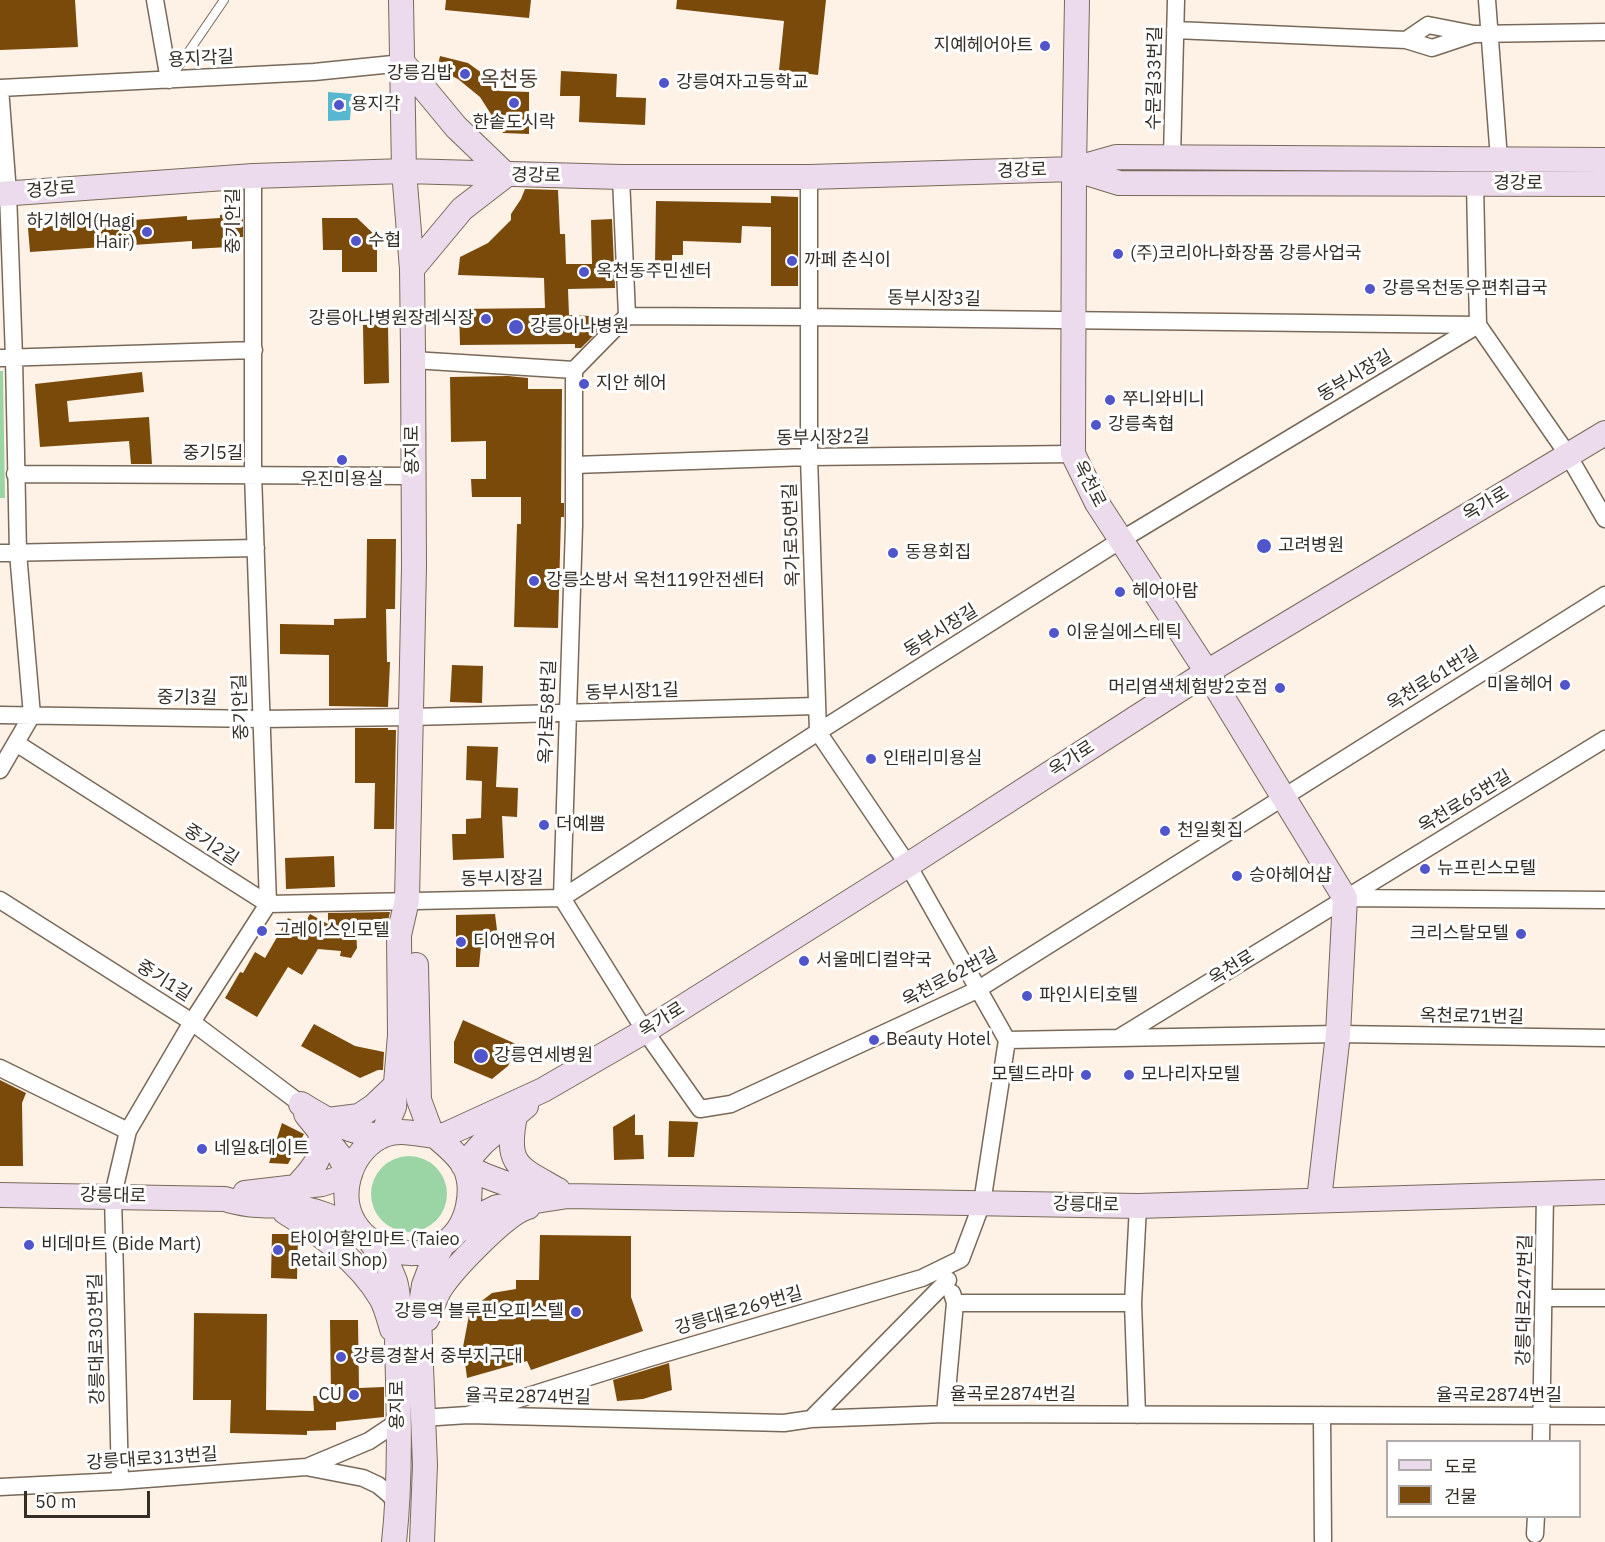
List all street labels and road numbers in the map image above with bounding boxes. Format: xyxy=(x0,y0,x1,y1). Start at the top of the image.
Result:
street label: 수문길33번길 xyxy=(1143,26,1167,130)
street label: 용지각길 xyxy=(167,46,235,72)
street label: 경강로 xyxy=(997,159,1047,183)
street label: 경강로 xyxy=(511,165,561,187)
street label: 경강로 xyxy=(1493,173,1543,195)
street label: 경강로 xyxy=(25,177,77,203)
street label: 중기안길 xyxy=(223,188,245,254)
street label: 동부시장3길 xyxy=(887,287,981,311)
street label: 동부시장길 xyxy=(1314,345,1396,407)
street label: 용지로 xyxy=(402,425,424,475)
street label: 동부시장2길 xyxy=(776,426,870,450)
street label: 중기5길 xyxy=(183,443,243,465)
street label: 옥천로 xyxy=(1068,457,1110,511)
street label: 옥가로50번길 xyxy=(779,482,805,588)
street label: 옥가로 xyxy=(1459,482,1513,526)
street label: 동부시장길 xyxy=(900,600,982,662)
street label: 옥천로61번길 xyxy=(1383,642,1483,716)
street label: 옥가로58번길 xyxy=(535,659,561,765)
street label: 중기안길 xyxy=(229,674,253,740)
street label: 동부시장1길 xyxy=(585,680,679,704)
street label: 중기3길 xyxy=(157,687,217,709)
street label: 옥가로 xyxy=(1045,736,1099,782)
street label: 옥천로65번길 xyxy=(1415,766,1515,838)
street label: 중기2길 xyxy=(180,819,242,871)
street label: 동부시장길 xyxy=(460,867,544,891)
street label: 옥천로62번길 xyxy=(899,944,1001,1012)
street label: 옥천로 xyxy=(1205,946,1259,990)
street label: 중기1길 xyxy=(133,956,195,1006)
street label: 옥가로 xyxy=(635,998,689,1042)
street label: 옥천로71번길 xyxy=(1420,1005,1524,1029)
street label: 강릉대로 xyxy=(80,1185,146,1207)
street label: 강릉대로 xyxy=(1053,1194,1119,1216)
street label: 강릉대로247번길 xyxy=(1513,1234,1537,1366)
street label: 강릉대로303번길 xyxy=(85,1273,109,1405)
street label: 강릉대로269번길 xyxy=(673,1282,805,1340)
street label: 용지로 xyxy=(387,1380,409,1430)
street label: 율곡로2874번길 xyxy=(950,1384,1076,1406)
street label: 율곡로2874번길 xyxy=(465,1385,591,1409)
street label: 율곡로2874번길 xyxy=(1436,1385,1562,1407)
street label: 강릉대로313번길 xyxy=(86,1444,218,1474)

